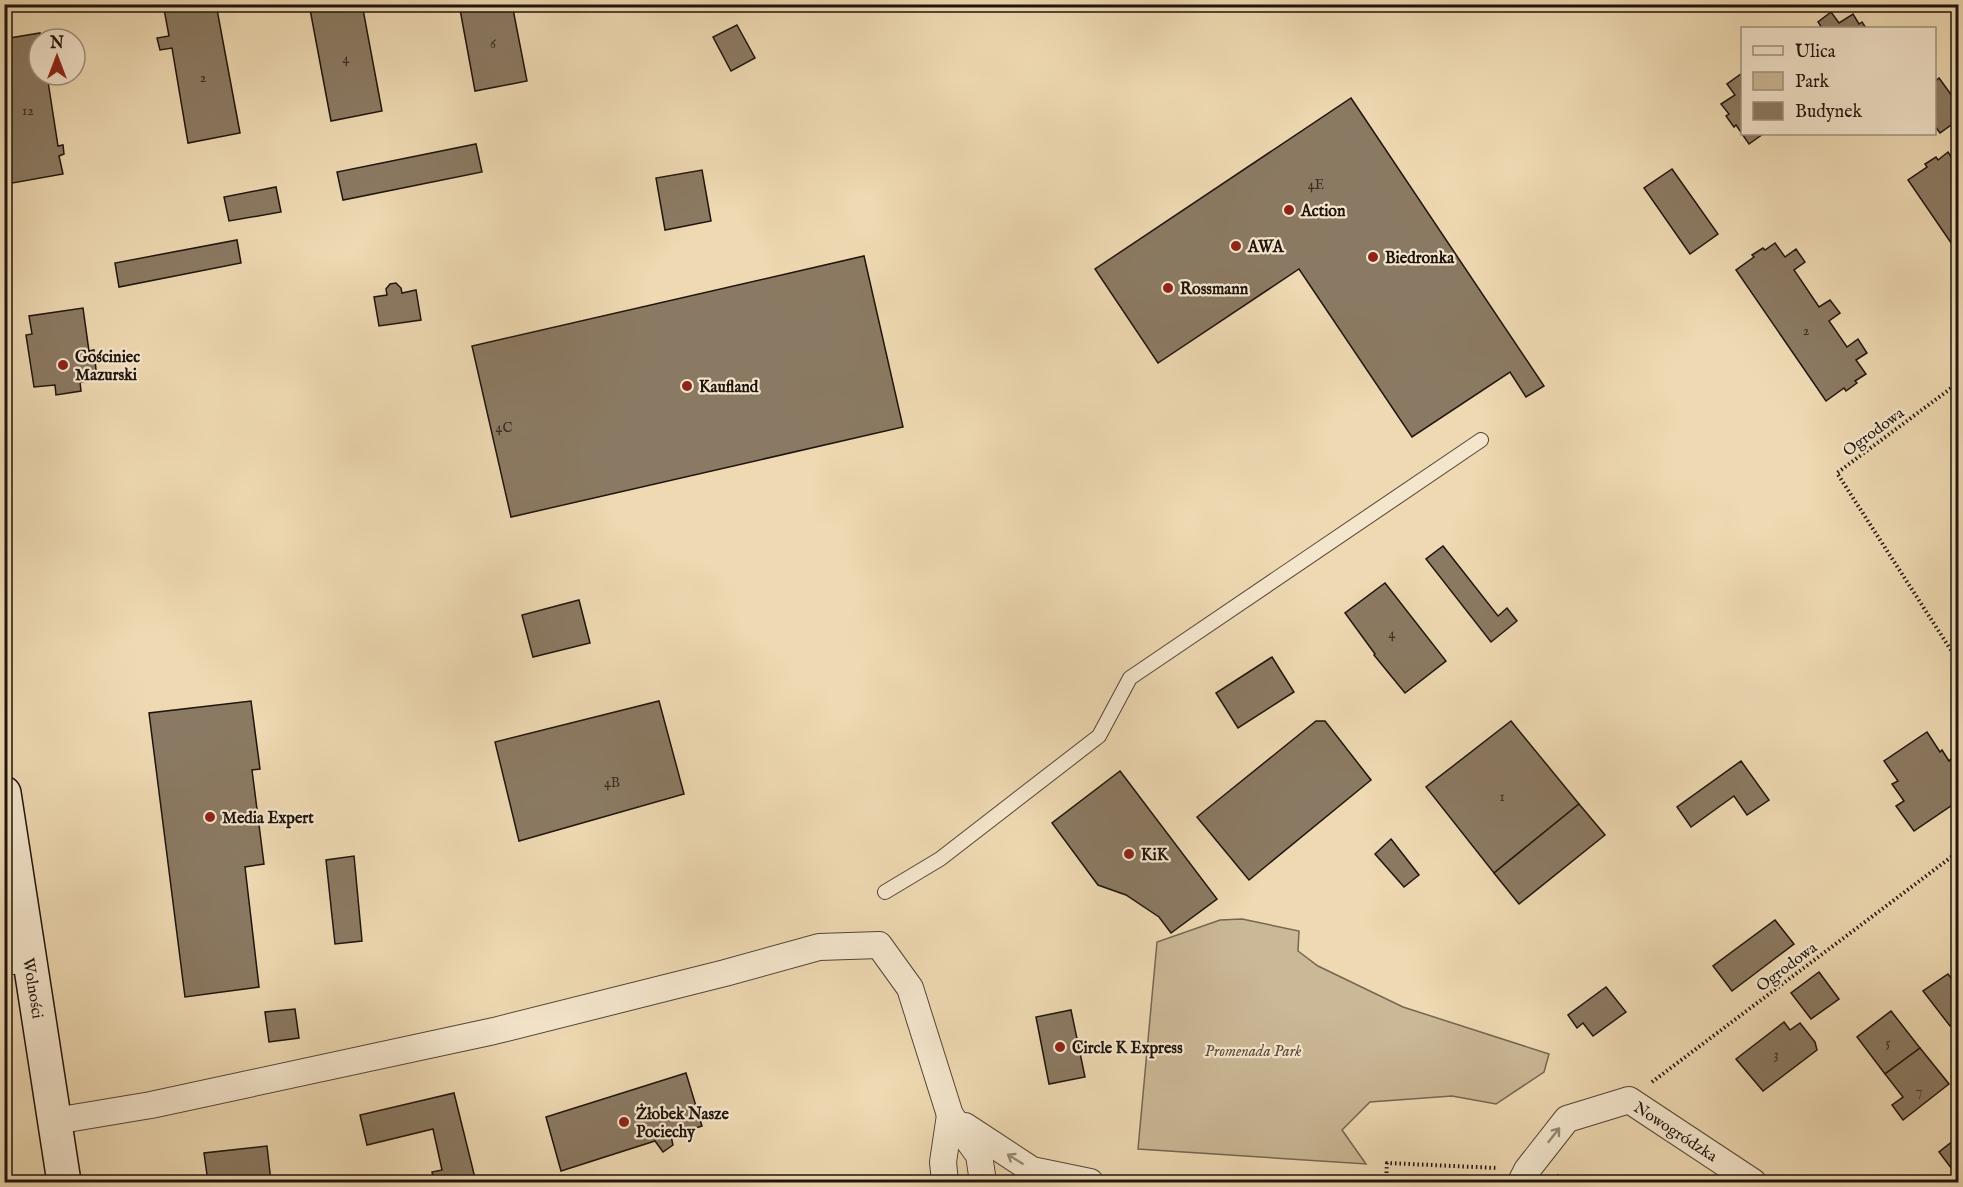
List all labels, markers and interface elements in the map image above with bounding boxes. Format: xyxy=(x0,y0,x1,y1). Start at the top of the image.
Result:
north arrow xyxy=(27,27,87,87)
legend xyxy=(1741,27,1936,135)
text: N xyxy=(49,34,64,54)
house number: 6 xyxy=(490,35,497,53)
text: Ulica xyxy=(1795,41,1836,64)
house number: 4 xyxy=(343,50,350,68)
house number: 2 xyxy=(200,69,207,87)
text: Park xyxy=(1795,71,1830,94)
text: Budynek xyxy=(1795,101,1862,124)
house number: 12 xyxy=(22,102,34,120)
house number: 4E xyxy=(1308,176,1325,194)
place label: Action xyxy=(1300,202,1346,222)
marker: Action xyxy=(1282,203,1296,217)
place label: AWA xyxy=(1247,238,1285,258)
marker: AWA xyxy=(1229,239,1243,253)
place label: Biedronka xyxy=(1385,249,1455,269)
marker: Biedronka xyxy=(1366,250,1380,264)
place label: Rossmann xyxy=(1180,280,1249,300)
marker: Rossmann xyxy=(1161,281,1175,295)
house number: 2 xyxy=(1803,322,1810,340)
place label: Gościniec Mazurski xyxy=(75,348,140,386)
marker: Gościniec Mazurski xyxy=(56,358,70,372)
place label: Kaufland xyxy=(699,378,759,398)
marker: Kaufland xyxy=(680,379,694,393)
street label: Ogrodowa xyxy=(1840,404,1909,462)
house number: 4C xyxy=(496,419,512,437)
house number: 4 xyxy=(1389,625,1396,643)
house number: 4B xyxy=(604,774,620,792)
house number: 1 xyxy=(1499,788,1505,806)
place label: Media Expert xyxy=(222,809,314,829)
marker: Media Expert xyxy=(203,810,217,824)
place label: KiK xyxy=(1141,846,1170,866)
marker: KiK xyxy=(1122,847,1136,861)
street label: Ogrodowa xyxy=(1753,938,1822,997)
street label: Wolności xyxy=(17,956,47,1020)
house number: 5 xyxy=(1885,1034,1891,1052)
place label: Circle K Express xyxy=(1072,1039,1183,1059)
marker: Circle K Express xyxy=(1053,1040,1067,1054)
park label: Promenada Park xyxy=(1205,1042,1302,1062)
house number: 3 xyxy=(1773,1046,1779,1064)
house number: 7 xyxy=(1916,1082,1922,1100)
street label: Nowogródzka xyxy=(1629,1098,1720,1167)
place label: Żłobek Nasze Pociechy xyxy=(636,1103,729,1143)
marker: Żłobek Nasze Pociechy xyxy=(617,1115,631,1129)
one-way arrow xyxy=(1548,1127,1561,1143)
one-way arrow xyxy=(1007,1153,1024,1165)

